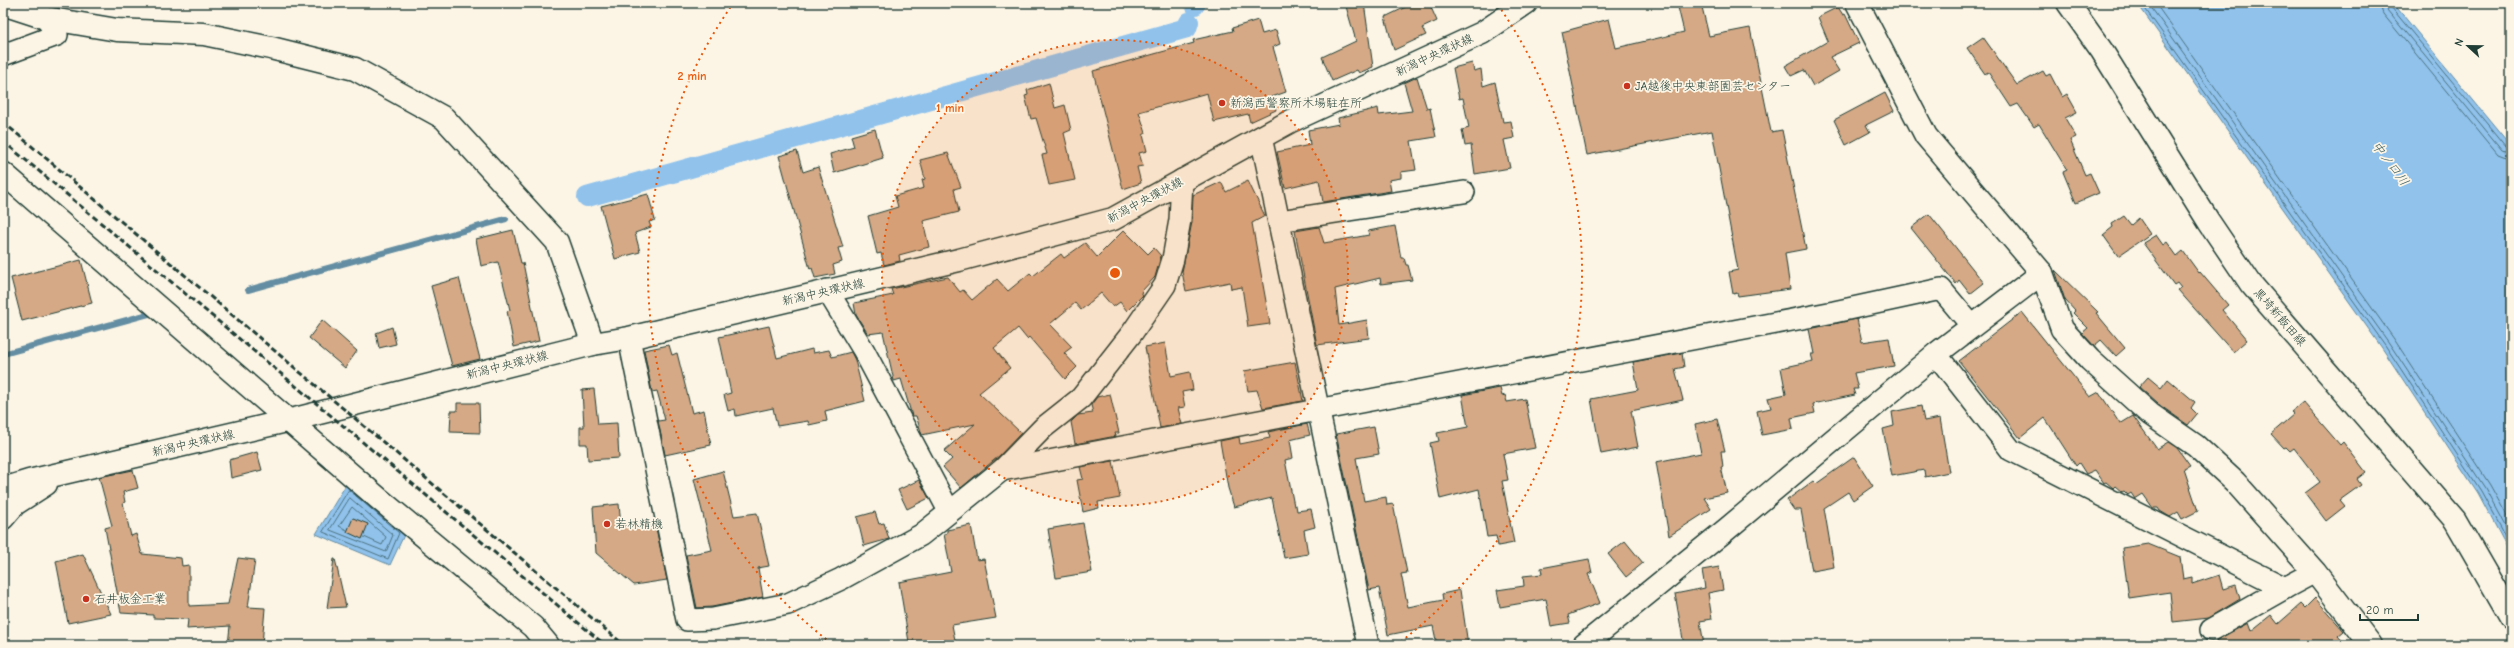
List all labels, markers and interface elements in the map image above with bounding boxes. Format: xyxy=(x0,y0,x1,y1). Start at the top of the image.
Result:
north arrow xyxy=(2448,26,2488,66)
street label: 新潟中央環状線 xyxy=(1393,31,1475,79)
text: N xyxy=(2452,37,2467,48)
text: 2 min xyxy=(677,69,707,83)
place label: JA越後中央東部園芸センター xyxy=(1635,79,1791,93)
marker: JA越後中央東部園芸センター xyxy=(1622,81,1632,91)
place label: 新潟西警察所木場駐在所 xyxy=(1230,96,1362,110)
marker: 新潟西警察所木場駐在所 xyxy=(1217,98,1227,108)
text: 1 min xyxy=(936,101,964,115)
water label: 中ノ口川 xyxy=(2369,138,2412,189)
street label: 新潟中央環状線 xyxy=(1105,174,1185,226)
centre of rings xyxy=(1108,266,1122,280)
street label: 新潟中央環状線 xyxy=(780,276,866,308)
street label: 黒埼新飯田線 xyxy=(2251,285,2309,349)
street label: 新潟中央環状線 xyxy=(465,348,549,382)
street label: 新潟中央環状線 xyxy=(150,427,236,459)
place label: 若林精機 xyxy=(615,517,663,531)
marker: 若林精機 xyxy=(602,519,612,529)
place label: 石井板金工業 xyxy=(94,592,166,606)
marker: 石井板金工業 xyxy=(81,594,91,604)
scale bar xyxy=(2360,596,2418,622)
text: 20 m xyxy=(2366,603,2394,617)

